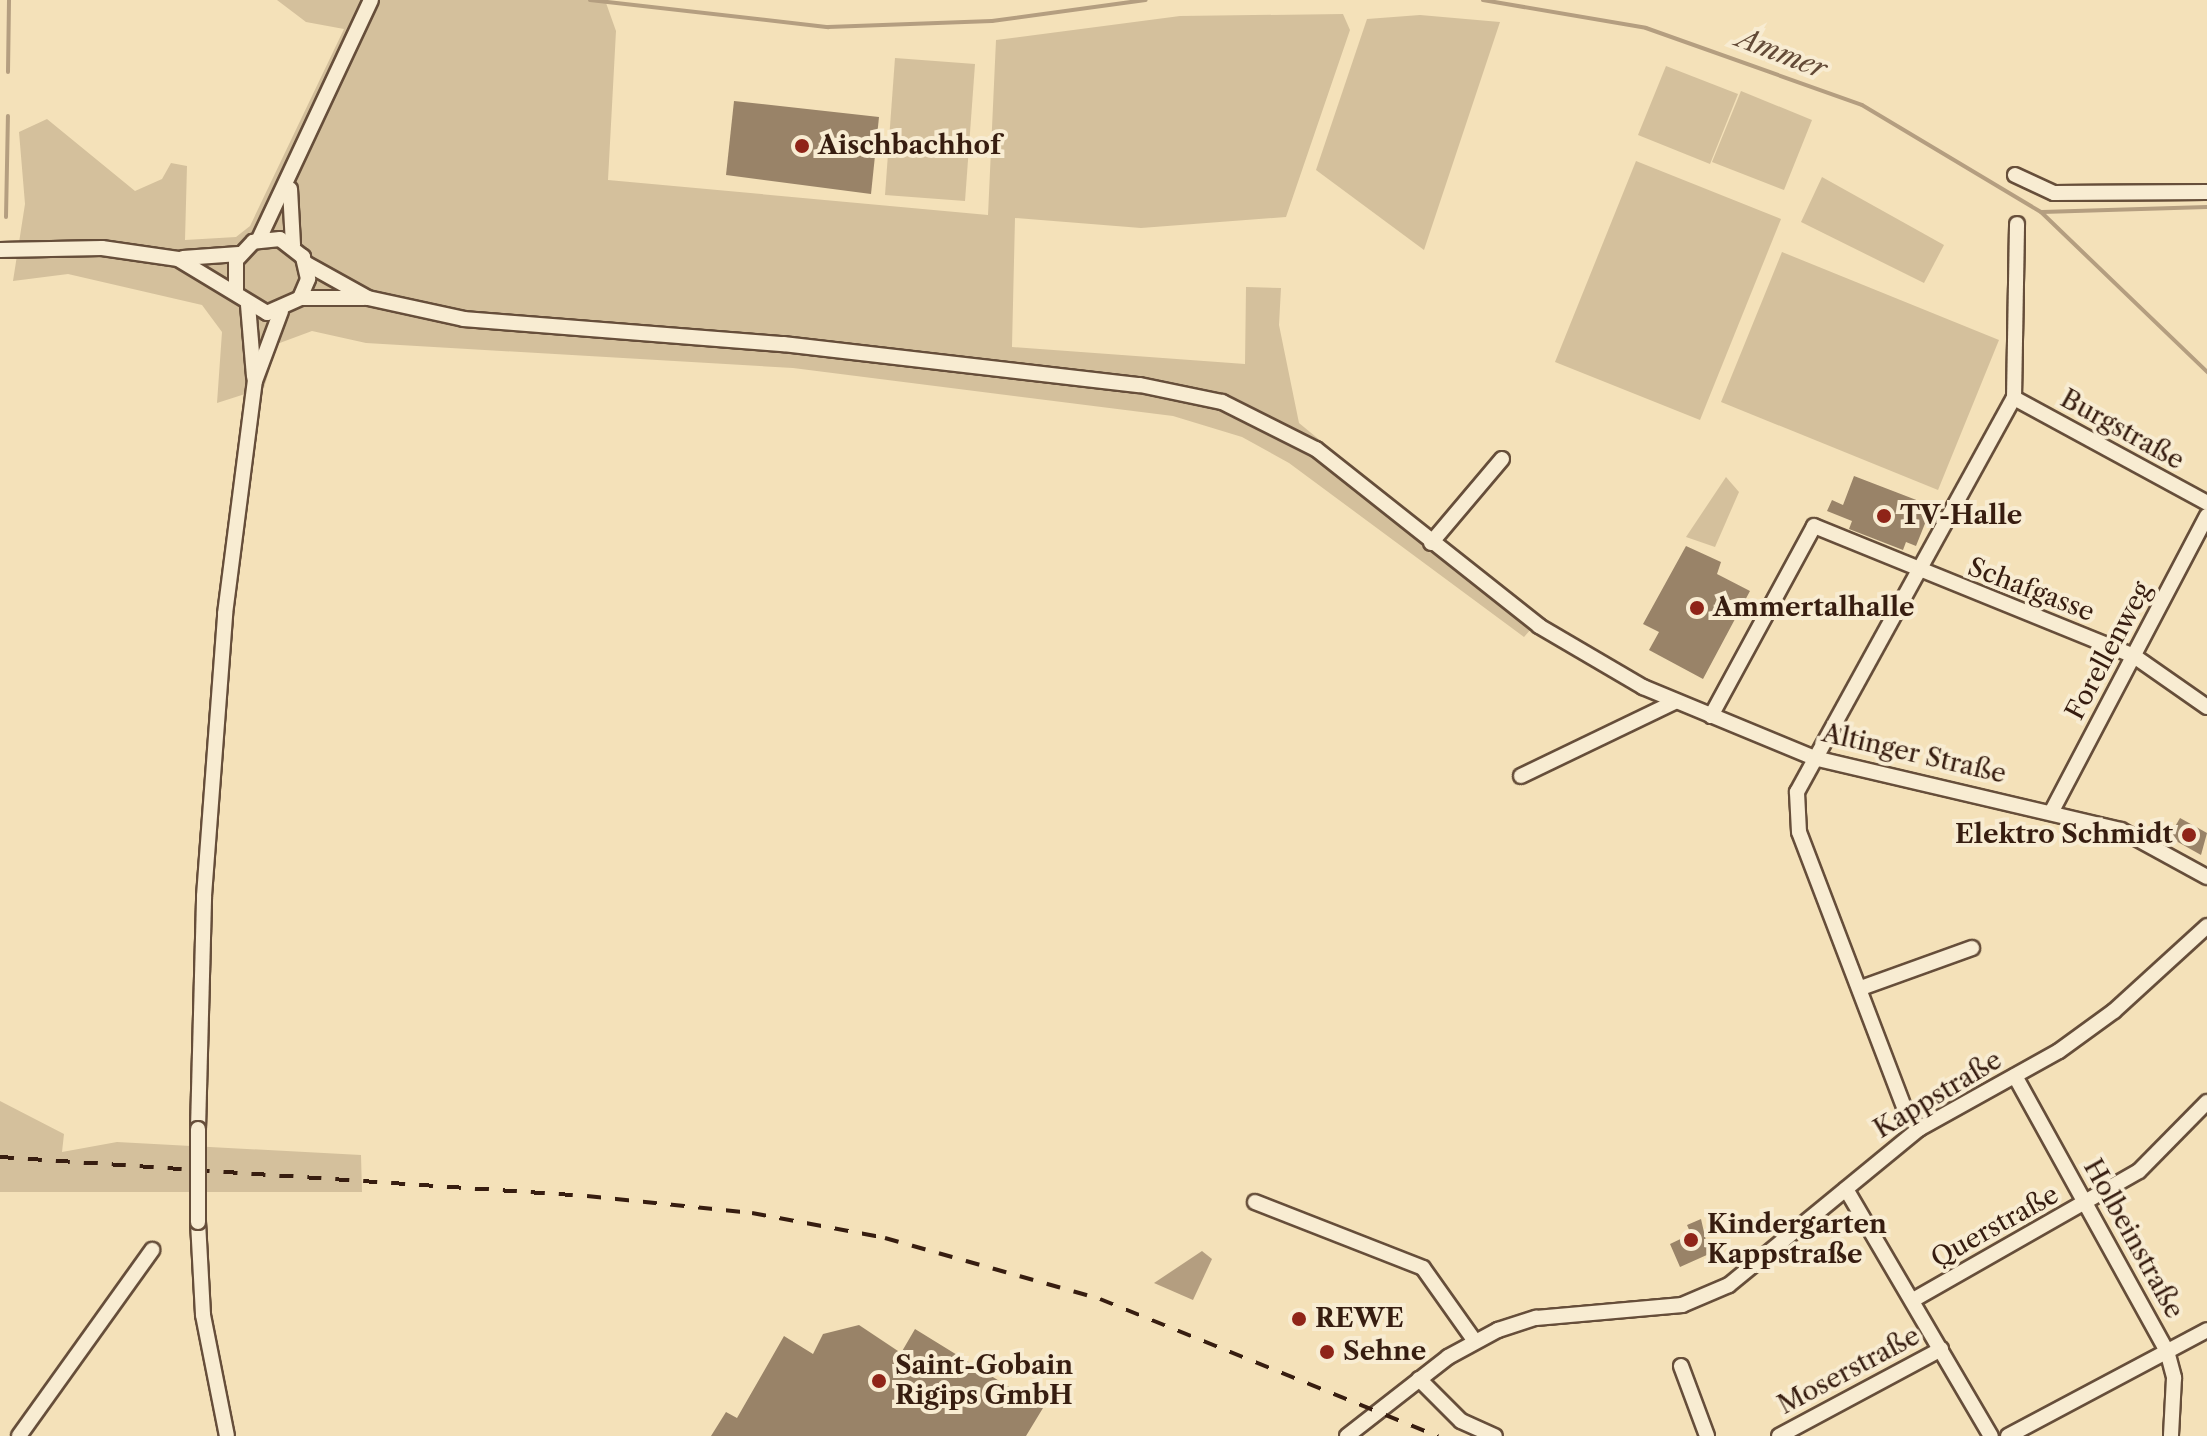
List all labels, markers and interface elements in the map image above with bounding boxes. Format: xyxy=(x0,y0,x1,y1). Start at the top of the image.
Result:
water label: Ammer xyxy=(1732,20,1832,86)
place label: Aischbachhof xyxy=(818,130,1001,162)
marker: Aischbachhof xyxy=(793,137,811,155)
street label: Burgstraße xyxy=(2055,383,2189,477)
place label: TV-Halle xyxy=(1900,500,2022,532)
marker: TV-Halle xyxy=(1875,507,1893,525)
street label: Schafgasse xyxy=(1963,552,2099,628)
street label: Forellenweg xyxy=(2060,577,2158,725)
place label: Ammertalhalle xyxy=(1713,592,1915,624)
marker: Ammertalhalle xyxy=(1688,599,1706,617)
street label: Altinger Straße xyxy=(1819,718,2009,790)
place label: Elektro Schmidt xyxy=(1955,819,2173,851)
marker: Elektro Schmidt xyxy=(2180,826,2198,844)
street label: Kappstraße xyxy=(1868,1045,2008,1145)
street label: Holbeinstraße xyxy=(2076,1154,2190,1324)
street label: Querstraße xyxy=(1926,1179,2064,1275)
place label: Kindergarten Kappstraße xyxy=(1707,1209,1887,1270)
marker: Kindergarten Kappstraße xyxy=(1682,1231,1700,1249)
place label: REWE xyxy=(1315,1303,1404,1335)
marker: REWE xyxy=(1290,1310,1308,1328)
street label: Moserstraße xyxy=(1773,1321,1925,1421)
place label: Sehne xyxy=(1343,1336,1426,1368)
marker: Sehne xyxy=(1318,1343,1336,1361)
place label: Saint-Gobain Rigips GmbH xyxy=(895,1350,1073,1412)
marker: Saint-Gobain Rigips GmbH xyxy=(870,1372,888,1390)

